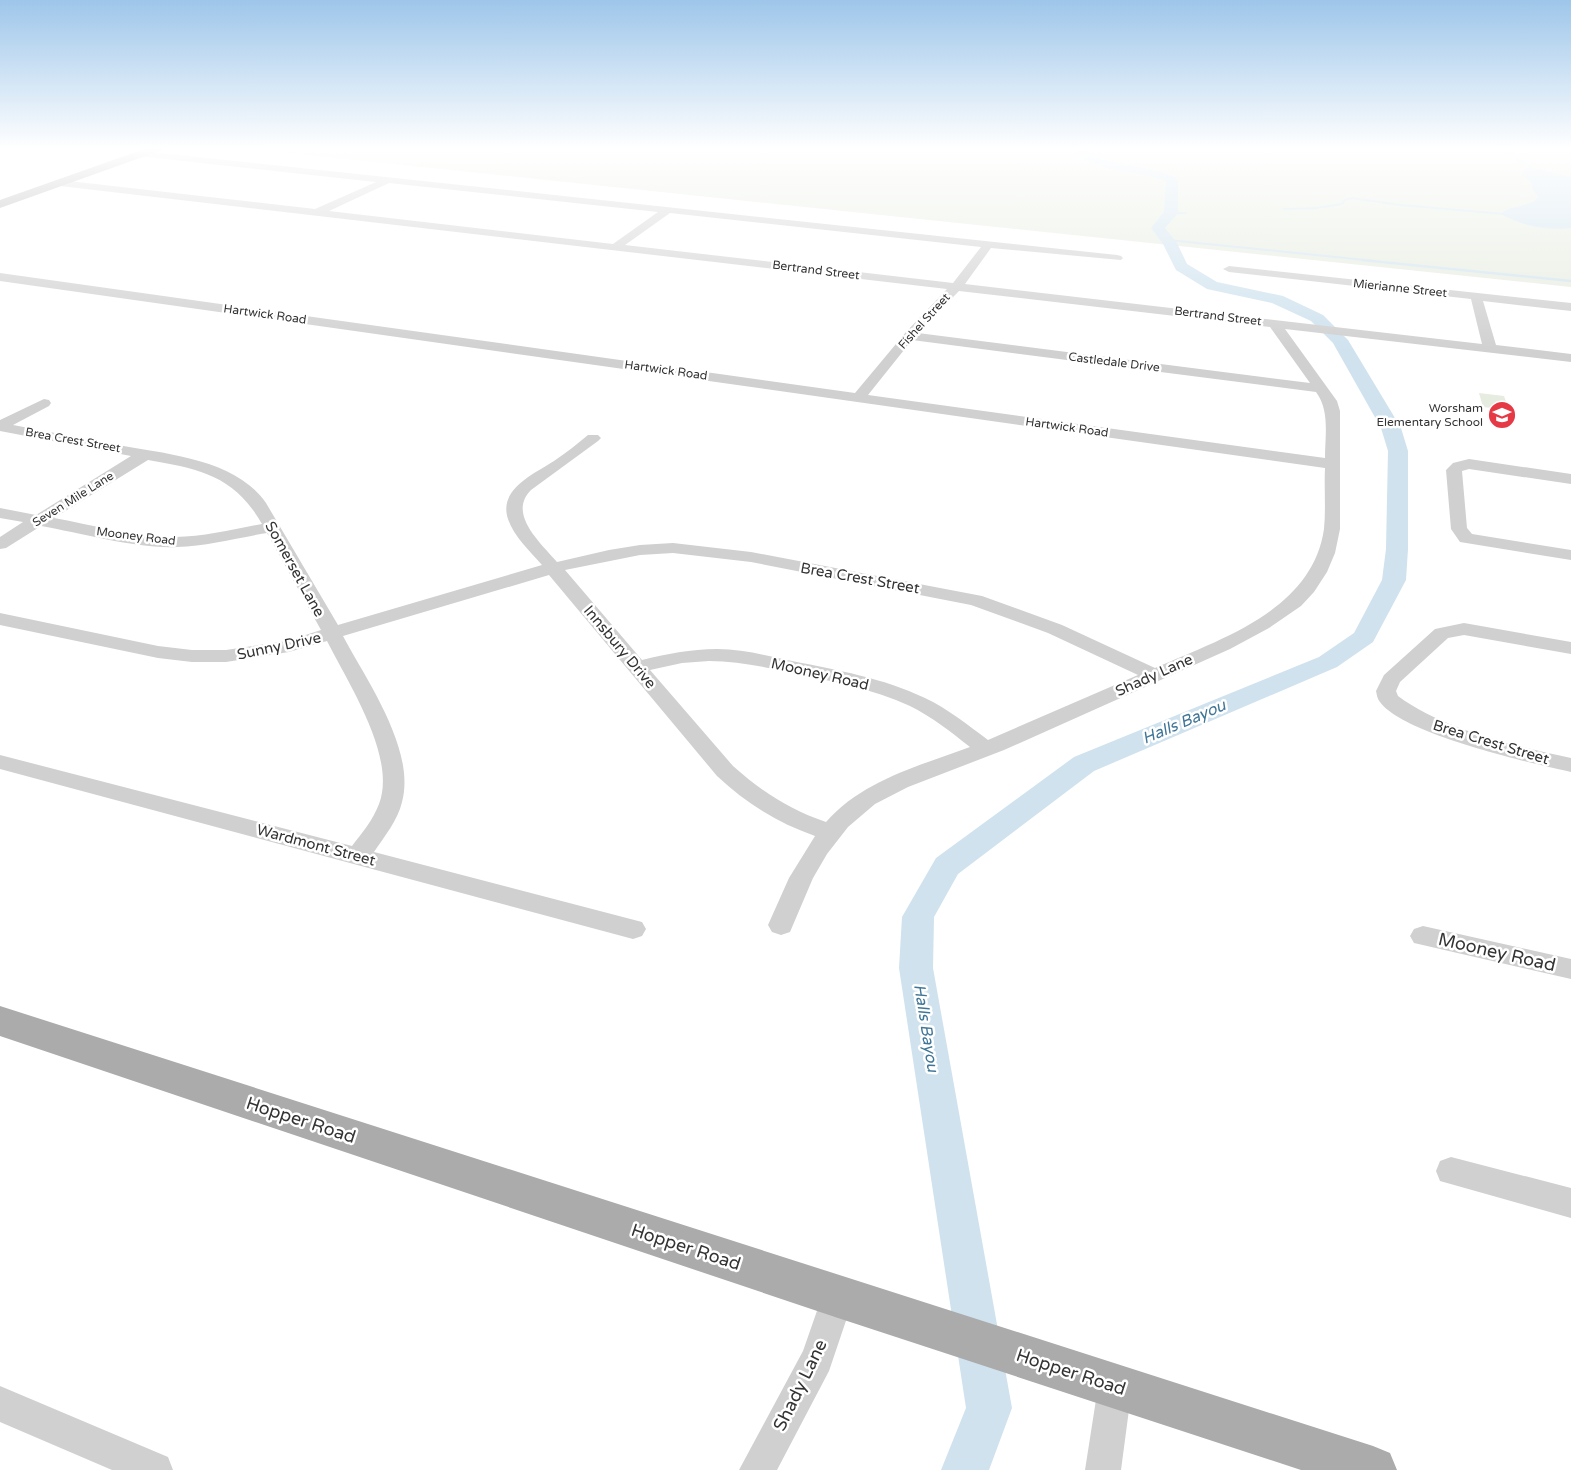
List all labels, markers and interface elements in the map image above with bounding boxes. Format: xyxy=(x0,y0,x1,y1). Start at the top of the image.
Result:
street label: Bertrand Street xyxy=(772,258,861,282)
street label: Mierianne Street xyxy=(1352,276,1448,300)
street label: Fishel Street xyxy=(895,290,953,352)
street label: Hartwick Road xyxy=(223,301,307,327)
street label: Bertrand Street xyxy=(1174,304,1263,328)
street label: Castledale Drive xyxy=(1068,349,1161,375)
street label: Hartwick Road xyxy=(624,357,708,383)
school or university icon: Worsham Elementary School xyxy=(1487,400,1517,430)
place label: Worsham Elementary School xyxy=(1376,401,1483,429)
street label: Hartwick Road xyxy=(1025,414,1109,440)
street label: Brea Crest Street xyxy=(24,425,122,455)
street label: Seven Mile Lane xyxy=(30,468,116,530)
street label: Somerset Lane xyxy=(261,518,329,620)
street label: Mooney Road xyxy=(96,524,176,548)
street label: Brea Crest Street xyxy=(799,559,921,597)
street label: Innsbury Drive xyxy=(580,602,660,692)
street label: Sunny Drive xyxy=(235,628,323,664)
street label: Shady Lane xyxy=(1113,650,1195,700)
street label: Mooney Road xyxy=(769,654,871,694)
water label: Halls Bayou xyxy=(1139,695,1230,749)
street label: Brea Crest Street xyxy=(1431,716,1552,768)
street label: Wardmont Street xyxy=(255,820,378,870)
street label: Mooney Road xyxy=(1436,928,1558,976)
water label: Halls Bayou xyxy=(909,983,943,1075)
street label: Hopper Road xyxy=(243,1092,359,1148)
street label: Hopper Road xyxy=(628,1219,744,1275)
street label: Shady Lane xyxy=(768,1336,832,1434)
street label: Hopper Road xyxy=(1013,1344,1129,1400)

